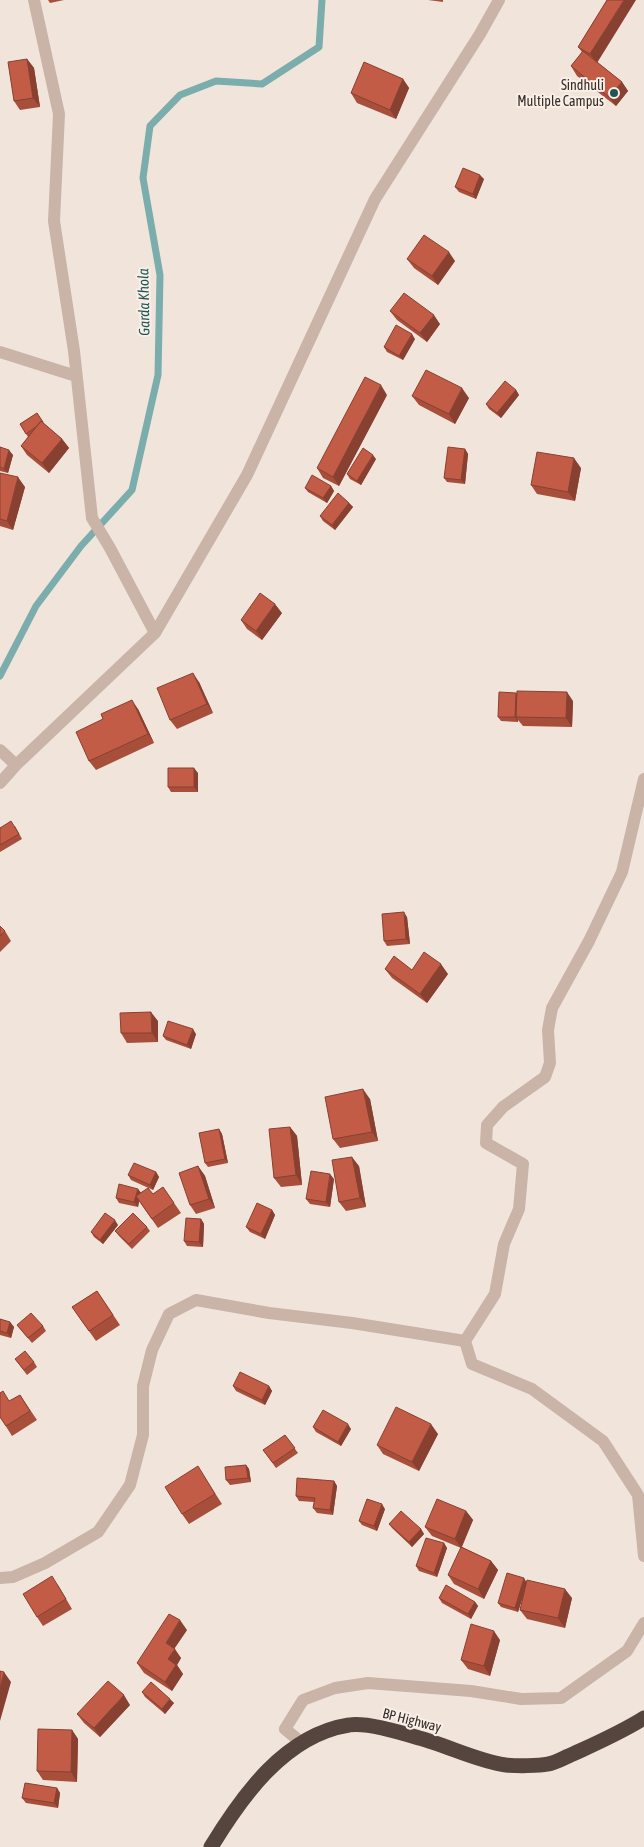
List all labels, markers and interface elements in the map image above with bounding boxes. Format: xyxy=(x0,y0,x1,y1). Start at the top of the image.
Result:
place label: Sindhuli Multiple Campus xyxy=(517,77,604,109)
marker: Sindhuli Multiple Campus xyxy=(608,87,620,99)
water label: Garda Khola xyxy=(134,268,153,336)
street label: BP Highway xyxy=(381,1705,443,1735)

